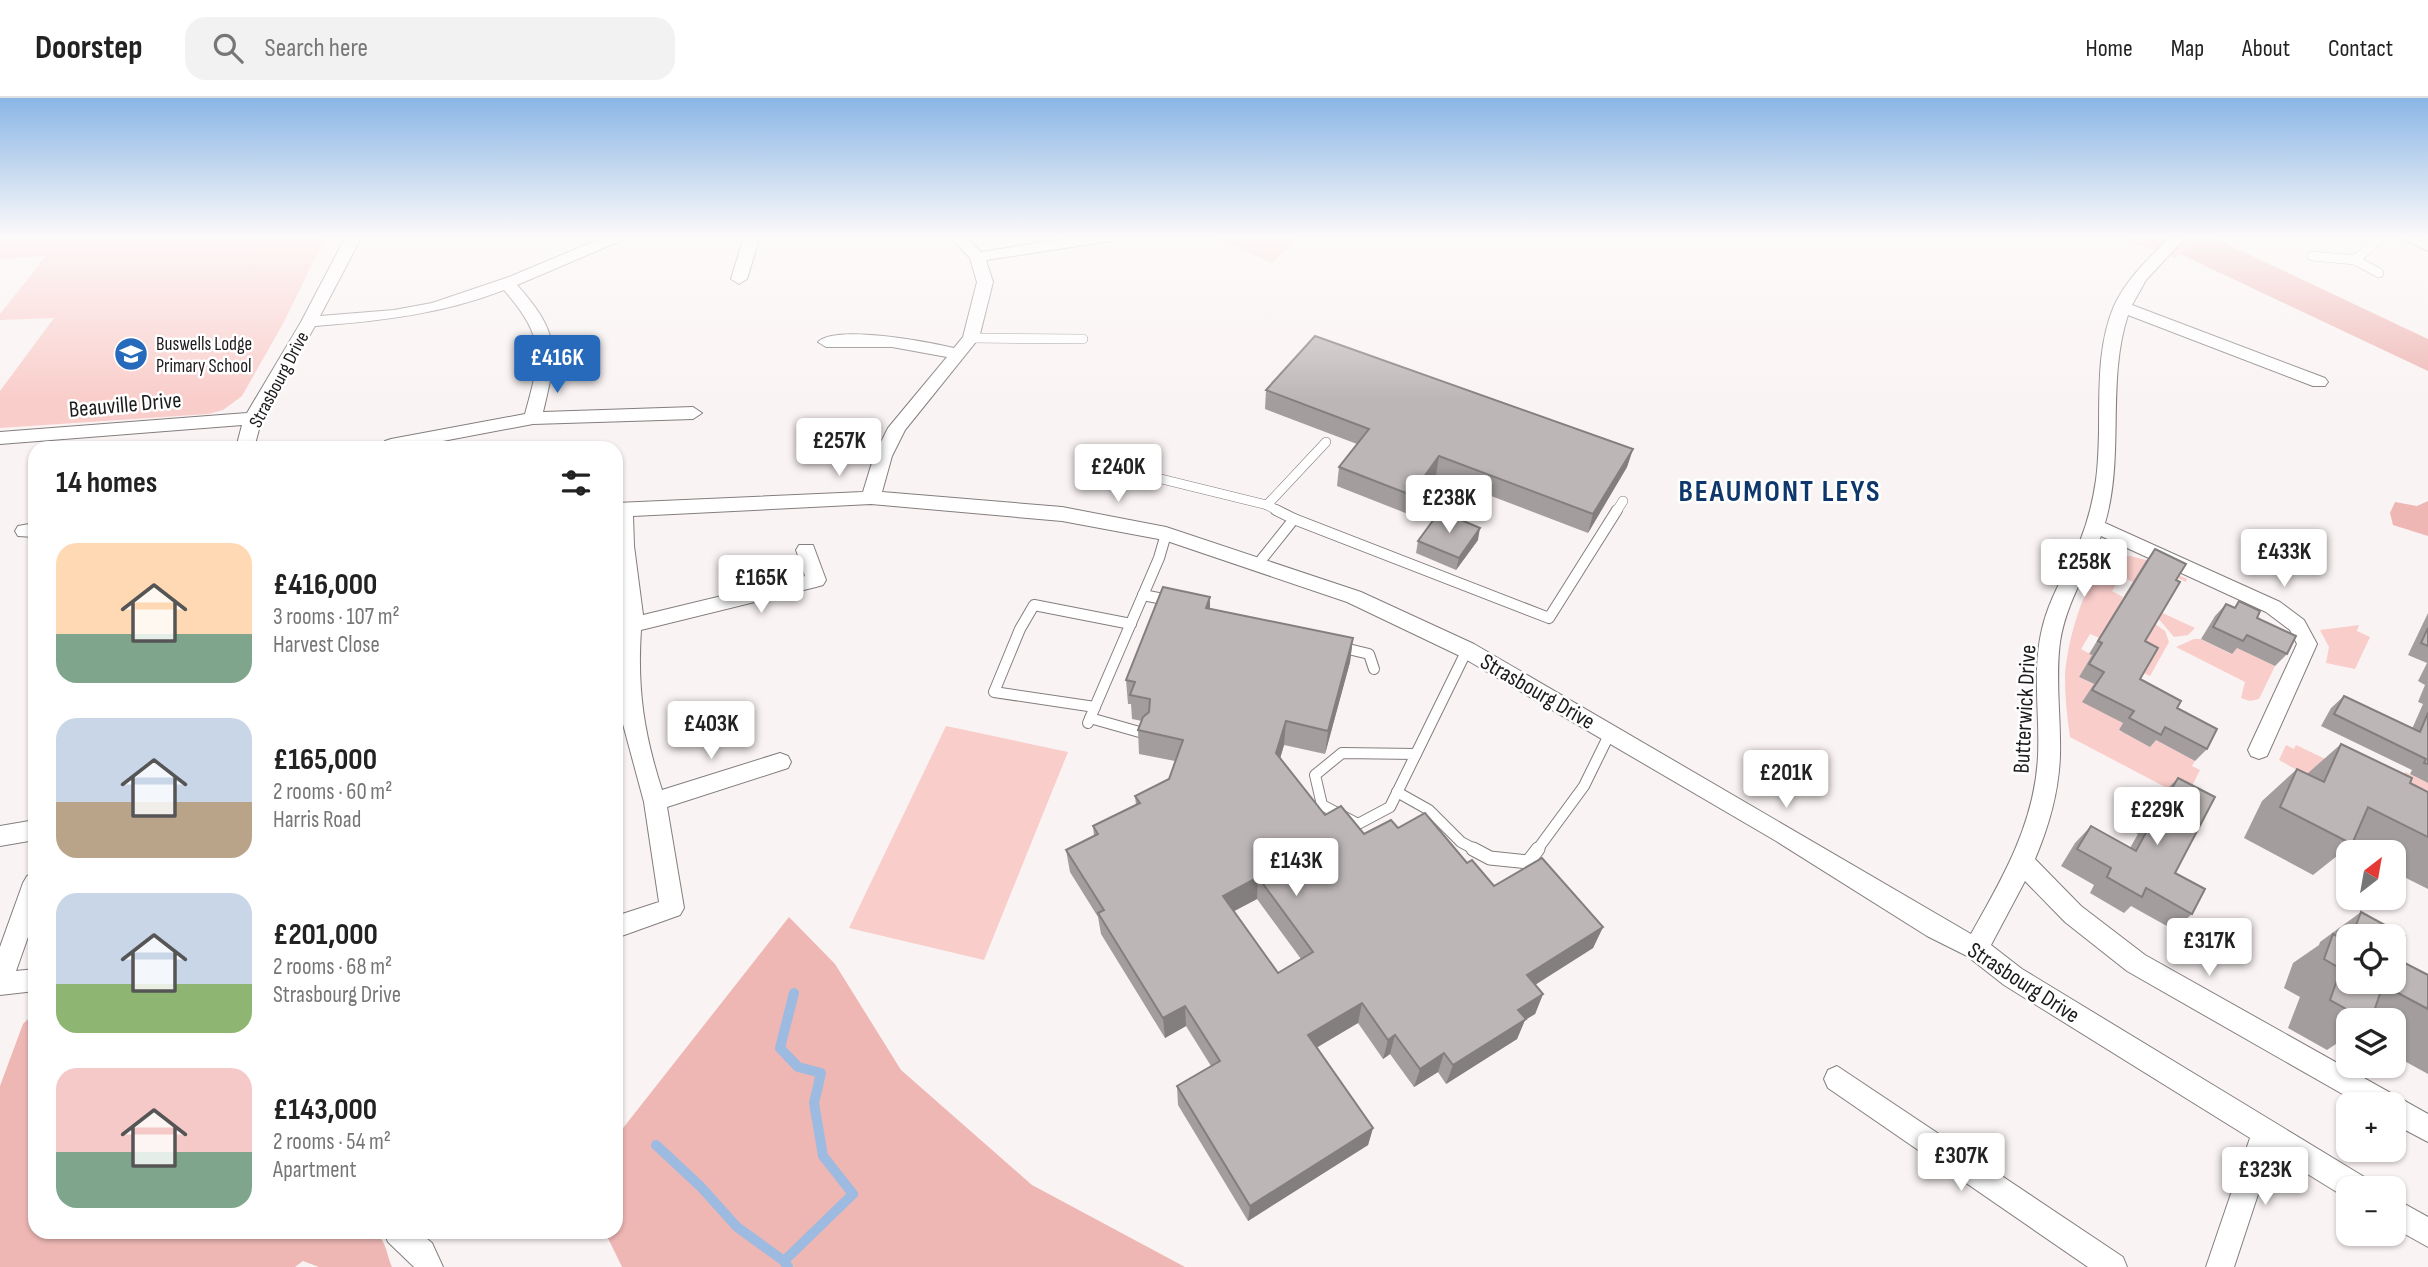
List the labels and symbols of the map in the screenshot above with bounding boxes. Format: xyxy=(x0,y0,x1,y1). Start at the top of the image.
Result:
street label: Strasbourg Drive xyxy=(244,328,314,432)
place label: Buswells Lodge Primary School xyxy=(156,333,252,378)
school or university icon: Buswells Lodge Primary School xyxy=(112,335,150,373)
pin: £416K xyxy=(508,336,606,395)
street label: Beauville Drive xyxy=(68,386,182,424)
pin: £257K xyxy=(790,418,888,478)
pin: £240K xyxy=(1069,444,1167,504)
district label: BEAUMONT LEYS xyxy=(1678,474,1882,510)
pin: £238K xyxy=(1400,476,1498,535)
pin: £433K xyxy=(2235,530,2333,589)
pin: £258K xyxy=(2035,540,2133,599)
pin: £165K xyxy=(712,556,810,615)
street label: Butterwick Drive xyxy=(2008,644,2042,774)
street label: Strasbourg Drive xyxy=(1475,648,1600,736)
pin: £403K xyxy=(662,702,760,761)
pin: £201K xyxy=(1737,750,1835,810)
pin: £229K xyxy=(2108,788,2206,847)
pin: £143K xyxy=(1247,838,1345,898)
north arrow xyxy=(2336,840,2406,910)
pin: £317K xyxy=(2160,918,2258,978)
street label: Strasbourg Drive xyxy=(1962,936,2085,1029)
pin: £307K xyxy=(1912,1134,2010,1193)
pin: £323K xyxy=(2216,1148,2314,1207)

